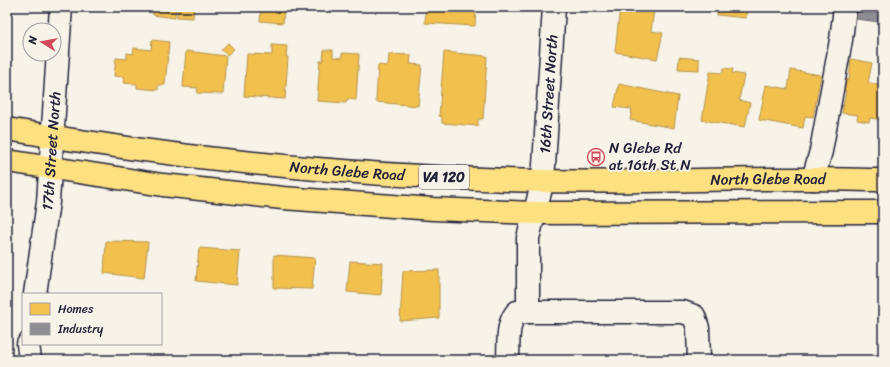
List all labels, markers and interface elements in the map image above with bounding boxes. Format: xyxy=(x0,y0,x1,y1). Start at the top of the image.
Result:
north arrow xyxy=(22,22,62,62)
text: N xyxy=(22,34,43,47)
street label: 16th Street North xyxy=(532,34,565,154)
street label: 17th Street North xyxy=(34,91,68,212)
place label: N Glebe Rd at 16th St N xyxy=(609,135,691,178)
bus stop icon: N Glebe Rd at 16th St N xyxy=(586,147,606,167)
street label: North Glebe Road xyxy=(289,154,407,188)
road number: VA 120 xyxy=(419,165,469,189)
street label: North Glebe Road xyxy=(710,166,827,193)
legend xyxy=(22,293,162,345)
text: Homes xyxy=(58,298,94,320)
text: Industry xyxy=(57,318,104,340)

